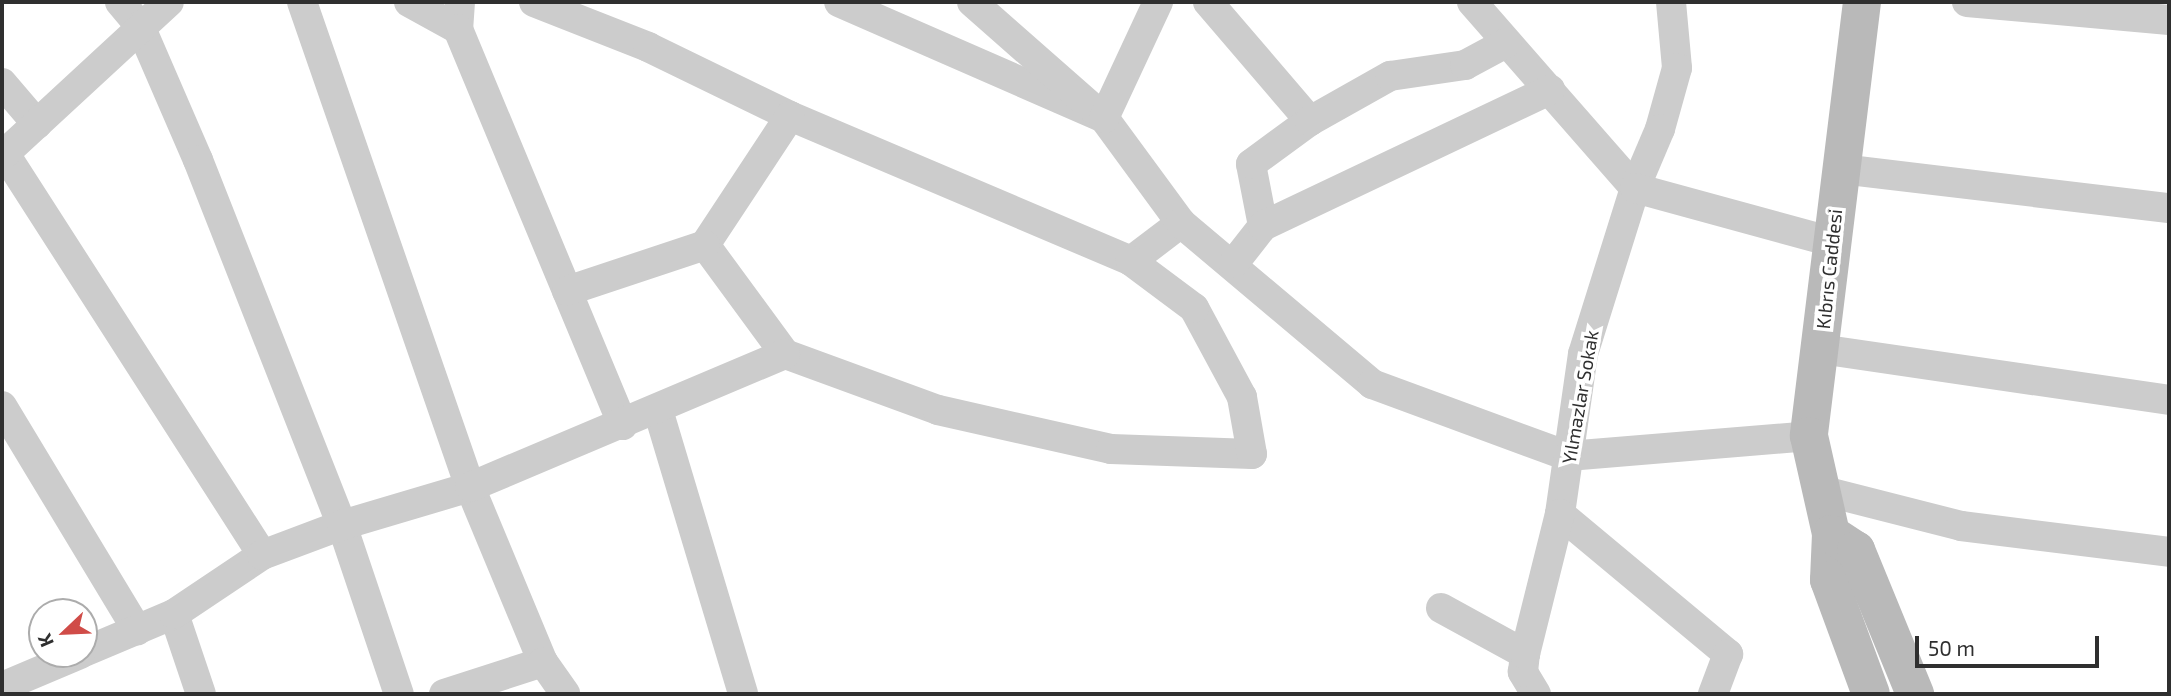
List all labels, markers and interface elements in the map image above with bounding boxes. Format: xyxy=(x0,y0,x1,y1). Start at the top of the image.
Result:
street label: Kıbrıs Caddesi xyxy=(1811,208,1847,330)
street label: Yılmazlar Sokak xyxy=(1557,328,1603,466)
north arrow xyxy=(28,598,98,668)
scale bar xyxy=(1919,622,2103,666)
text: K xyxy=(32,631,58,651)
text: 50 m xyxy=(1928,635,1975,660)

